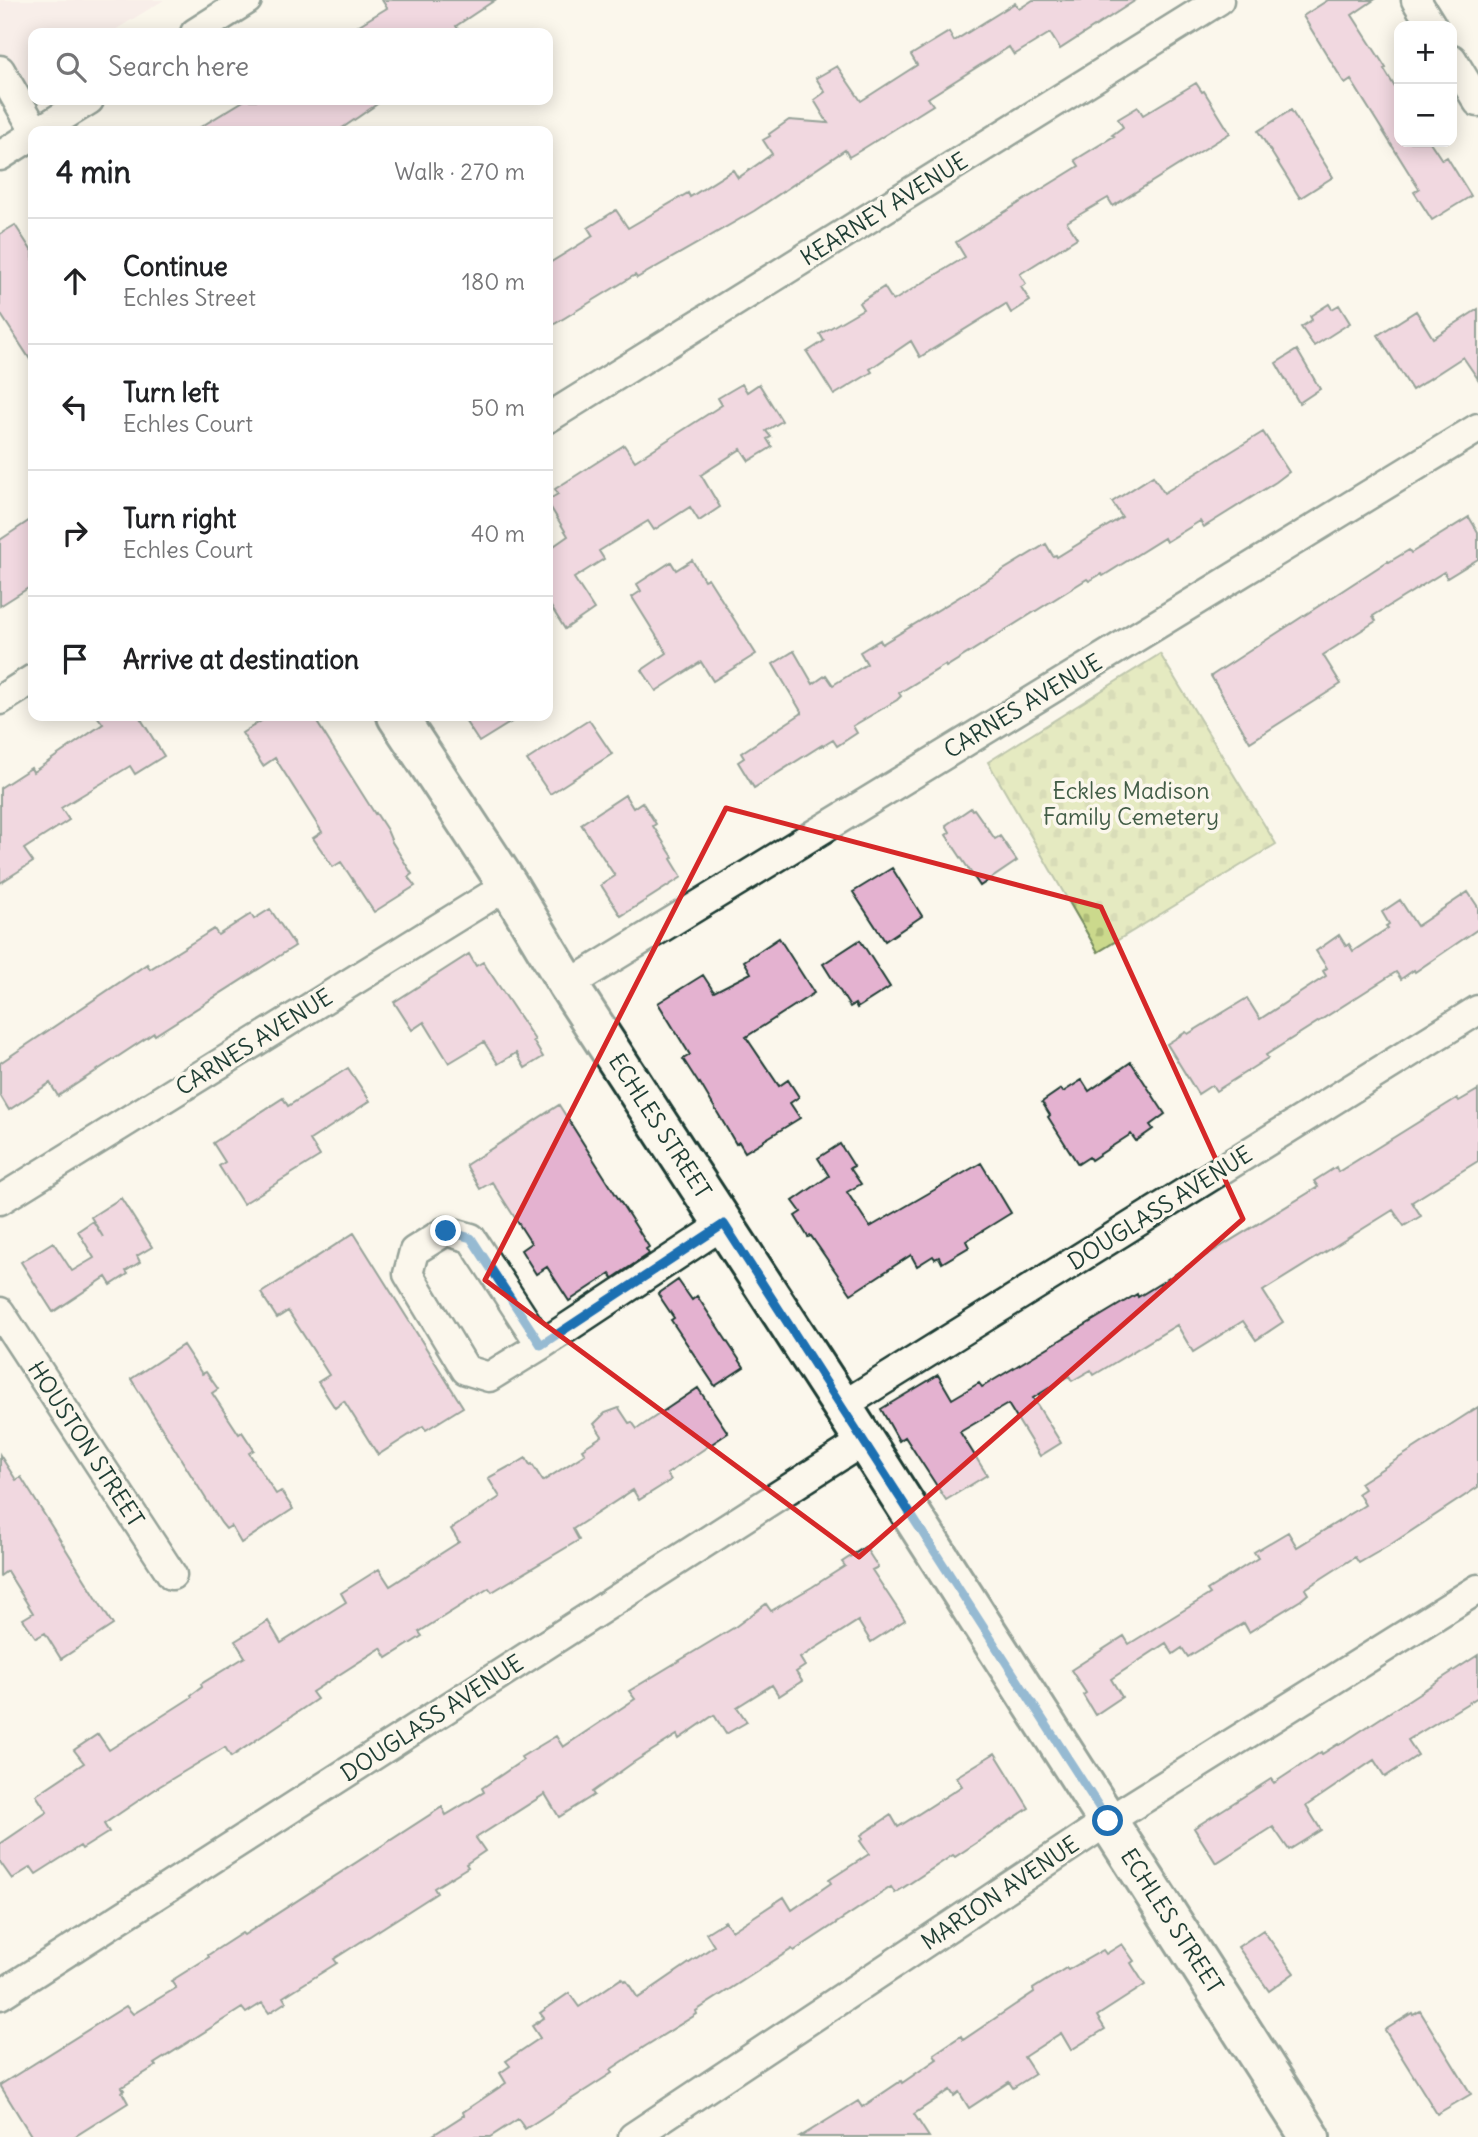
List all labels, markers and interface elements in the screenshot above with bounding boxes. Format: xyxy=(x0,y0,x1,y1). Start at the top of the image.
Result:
map controls xyxy=(1394,21,1457,147)
button: + xyxy=(1394,21,1457,84)
search box xyxy=(28,28,553,105)
icon: search xyxy=(52,48,90,86)
text: Search here xyxy=(108,50,249,83)
button: − xyxy=(1394,84,1457,147)
street label: KEARNEY AVENUE xyxy=(795,145,973,272)
text: 4 min xyxy=(56,153,131,191)
text: Walk · 270 m xyxy=(394,157,525,186)
text: Continue xyxy=(123,250,228,283)
icon: ahead xyxy=(56,262,94,300)
text: 180 m xyxy=(462,267,525,296)
text: Echles Street xyxy=(123,283,256,312)
text: Turn left xyxy=(123,376,219,409)
icon: left xyxy=(56,388,94,426)
text: 50 m xyxy=(471,393,525,422)
text: Echles Court xyxy=(123,409,253,438)
text: Turn right xyxy=(123,502,236,535)
icon: right xyxy=(56,514,94,552)
text: 40 m xyxy=(471,519,525,548)
text: Echles Court xyxy=(123,535,253,564)
icon: arrive xyxy=(56,640,94,678)
text: Arrive at destination xyxy=(123,643,359,676)
street label: CARNES AVENUE xyxy=(939,647,1107,764)
park label: Eckles Madison Family Cemetery xyxy=(1043,776,1219,831)
street label: CARNES AVENUE xyxy=(170,982,337,1101)
street label: ECHLES STREET xyxy=(603,1048,718,1204)
street label: DOUGLASS AVENUE xyxy=(1062,1139,1257,1276)
route end xyxy=(430,1215,461,1246)
street label: HOUSTON STREET xyxy=(22,1355,151,1532)
street label: DOUGLASS AVENUE xyxy=(335,1648,528,1787)
route start xyxy=(1092,1805,1123,1836)
street label: MARION AVENUE xyxy=(915,1829,1084,1956)
street label: ECHLES STREET xyxy=(1115,1843,1230,1999)

